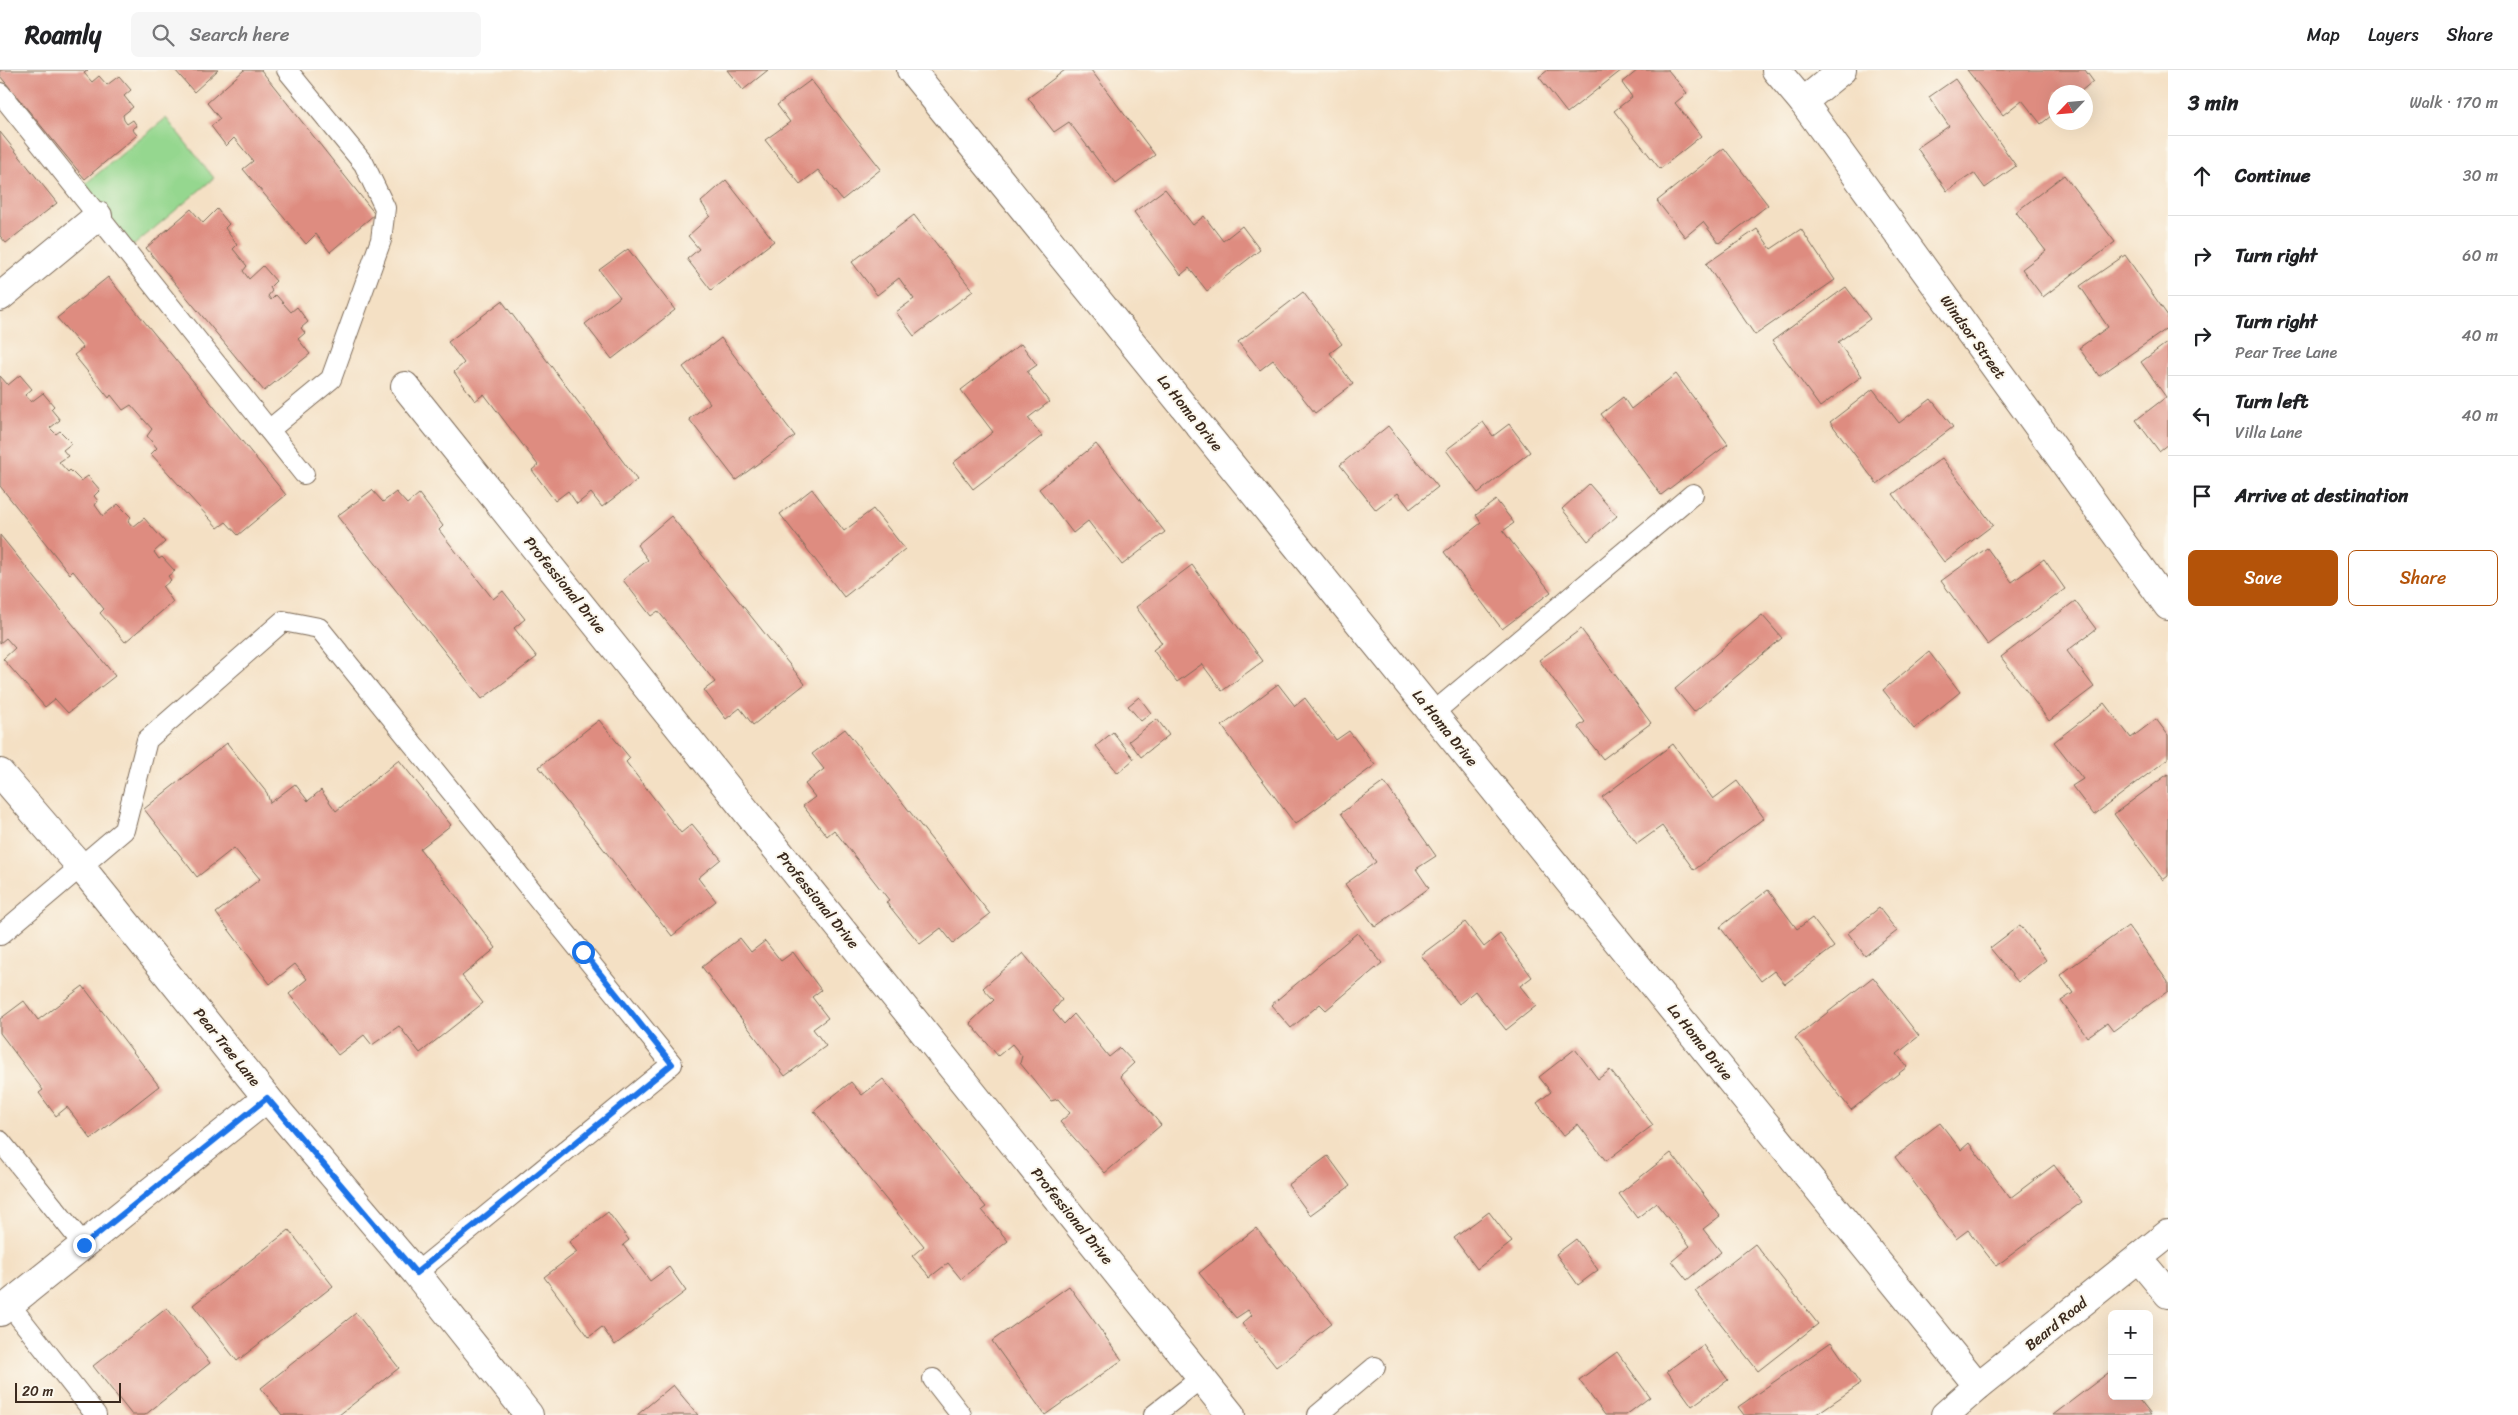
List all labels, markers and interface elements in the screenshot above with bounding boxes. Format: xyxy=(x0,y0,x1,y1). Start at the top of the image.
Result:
search box xyxy=(131,12,481,57)
text: Roamly xyxy=(25,14,101,56)
text: Search here xyxy=(189,18,289,51)
text: Map xyxy=(2307,19,2340,51)
text: Layers xyxy=(2368,19,2419,51)
text: Share xyxy=(2447,19,2493,51)
icon: search xyxy=(149,21,177,49)
text: 3 min xyxy=(2188,84,2238,122)
north arrow xyxy=(2048,85,2093,130)
text: Walk · 170 m xyxy=(2409,88,2498,117)
text: Continue xyxy=(2235,159,2311,192)
text: 30 m xyxy=(2463,161,2498,190)
icon: ahead xyxy=(2188,162,2216,190)
text: Turn right xyxy=(2235,239,2317,272)
text: 60 m xyxy=(2462,241,2498,270)
icon: right xyxy=(2188,242,2216,270)
street label: Windsor Street xyxy=(1933,289,2013,385)
text: Turn right xyxy=(2235,305,2317,338)
text: 40 m xyxy=(2461,321,2498,350)
icon: right xyxy=(2188,322,2216,350)
text: Pear Tree Lane xyxy=(2235,338,2337,367)
street label: La Homa Drive xyxy=(1150,368,1230,458)
text: Turn left xyxy=(2235,385,2308,418)
text: 40 m xyxy=(2461,401,2498,430)
icon: left xyxy=(2188,402,2216,430)
text: Villa Lane xyxy=(2235,418,2303,447)
text: Arrive at destination xyxy=(2235,479,2408,512)
icon: arrive xyxy=(2188,482,2216,510)
street label: Professional Drive xyxy=(517,530,613,640)
button: Save xyxy=(2188,550,2338,606)
button: Share xyxy=(2348,550,2498,606)
street label: La Homa Drive xyxy=(1405,683,1485,773)
street label: Professional Drive xyxy=(770,845,866,955)
route start xyxy=(572,941,595,964)
street label: La Homa Drive xyxy=(1660,997,1740,1087)
street label: Pear Tree Lane xyxy=(187,1002,267,1092)
street label: Professional Drive xyxy=(1024,1161,1120,1271)
route end xyxy=(73,1234,96,1257)
street label: Beard Road xyxy=(2019,1290,2094,1358)
map controls xyxy=(2108,1310,2153,1400)
button: + xyxy=(2108,1310,2153,1355)
button: − xyxy=(2108,1355,2153,1400)
text: 20 m xyxy=(22,1379,53,1404)
scale bar xyxy=(15,1380,121,1403)

